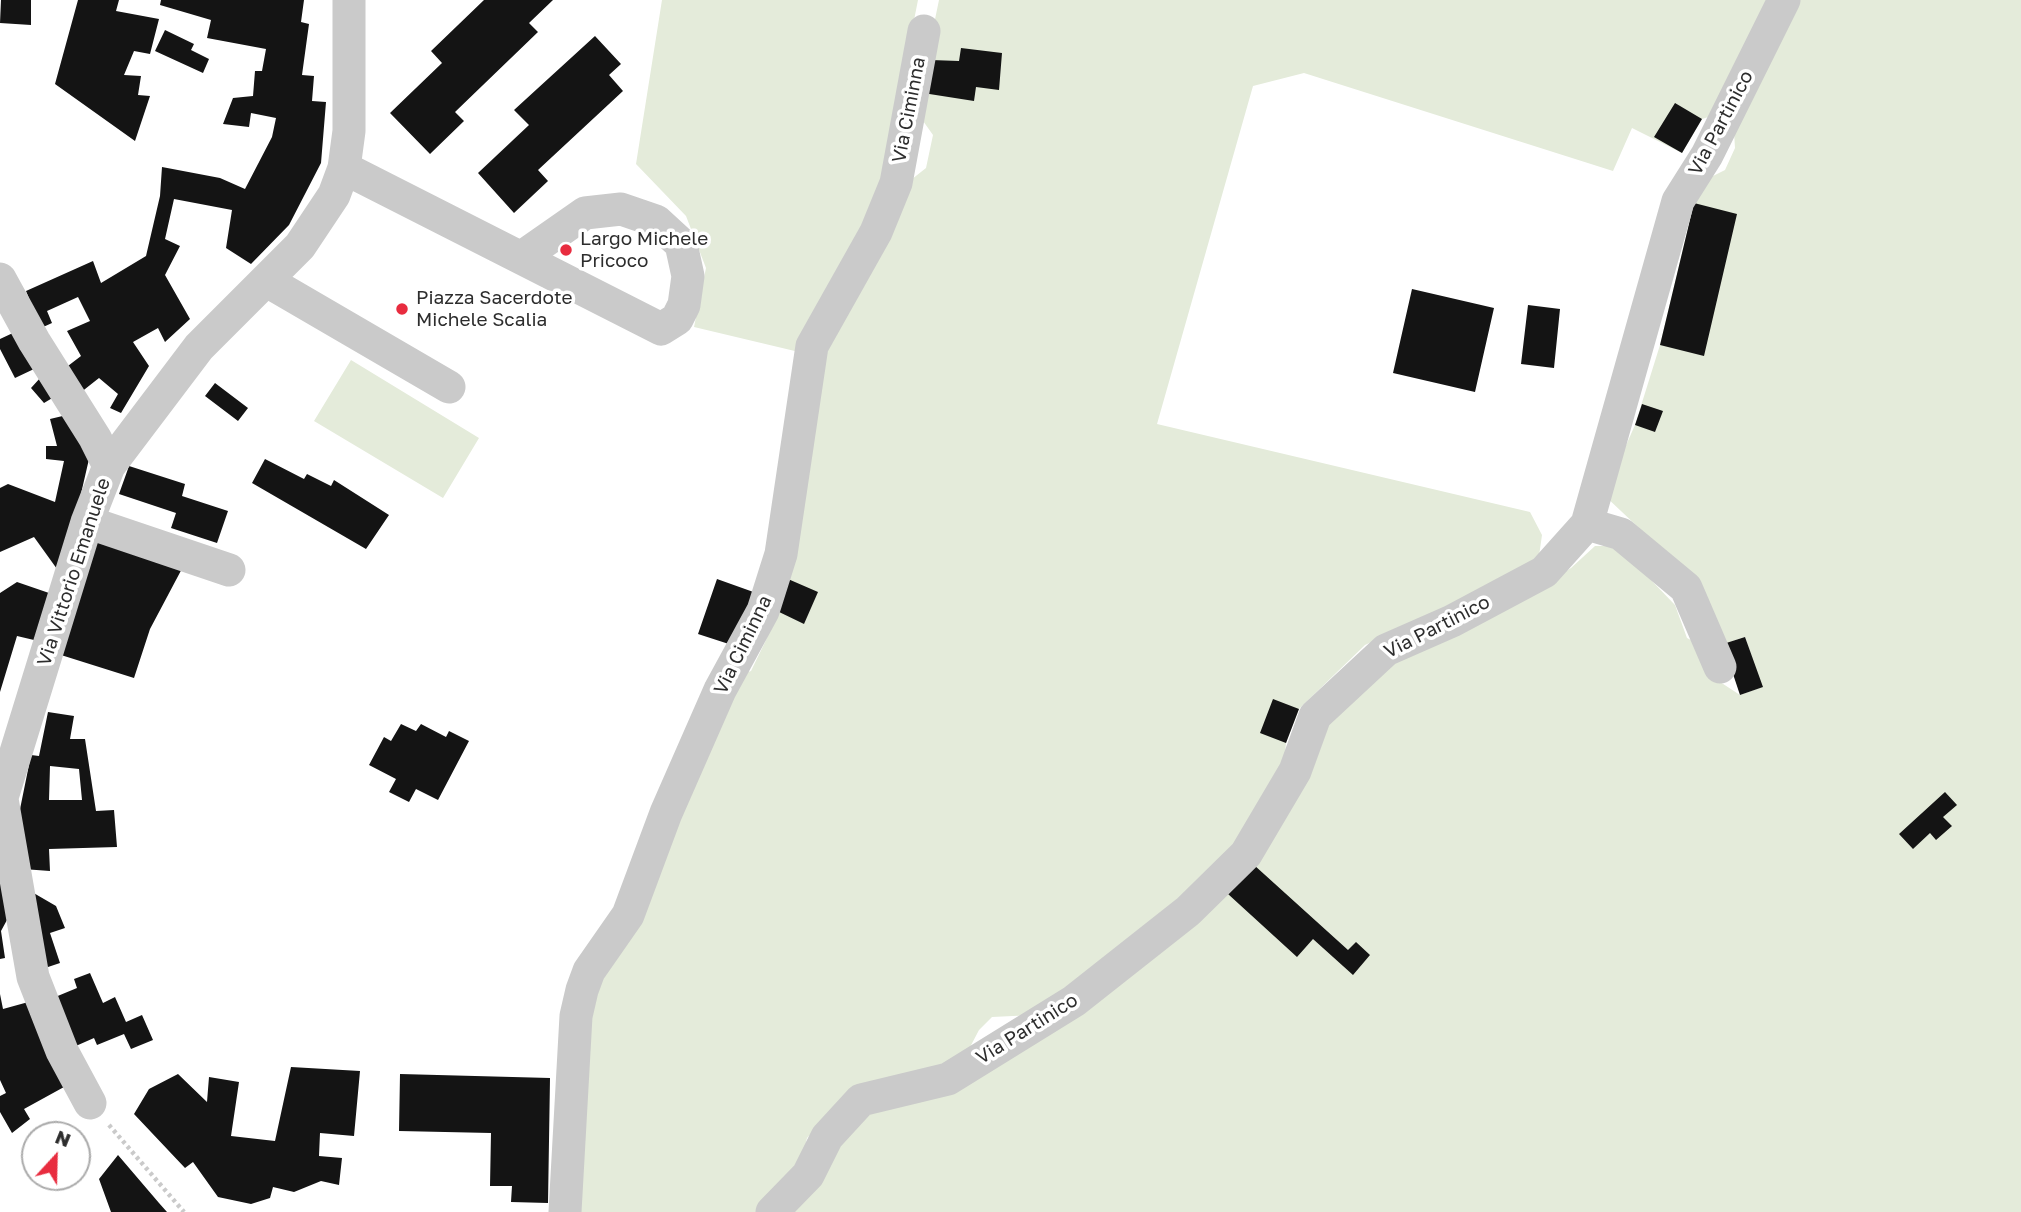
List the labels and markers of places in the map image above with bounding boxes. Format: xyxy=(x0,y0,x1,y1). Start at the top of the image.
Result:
place label: Largo Michele Pricoco xyxy=(580,228,708,272)
marker: Largo Michele Pricoco xyxy=(558,242,574,258)
place label: Piazza Sacerdote Michele Scalia xyxy=(416,287,573,331)
marker: Piazza Sacerdote Michele Scalia xyxy=(394,301,410,317)

